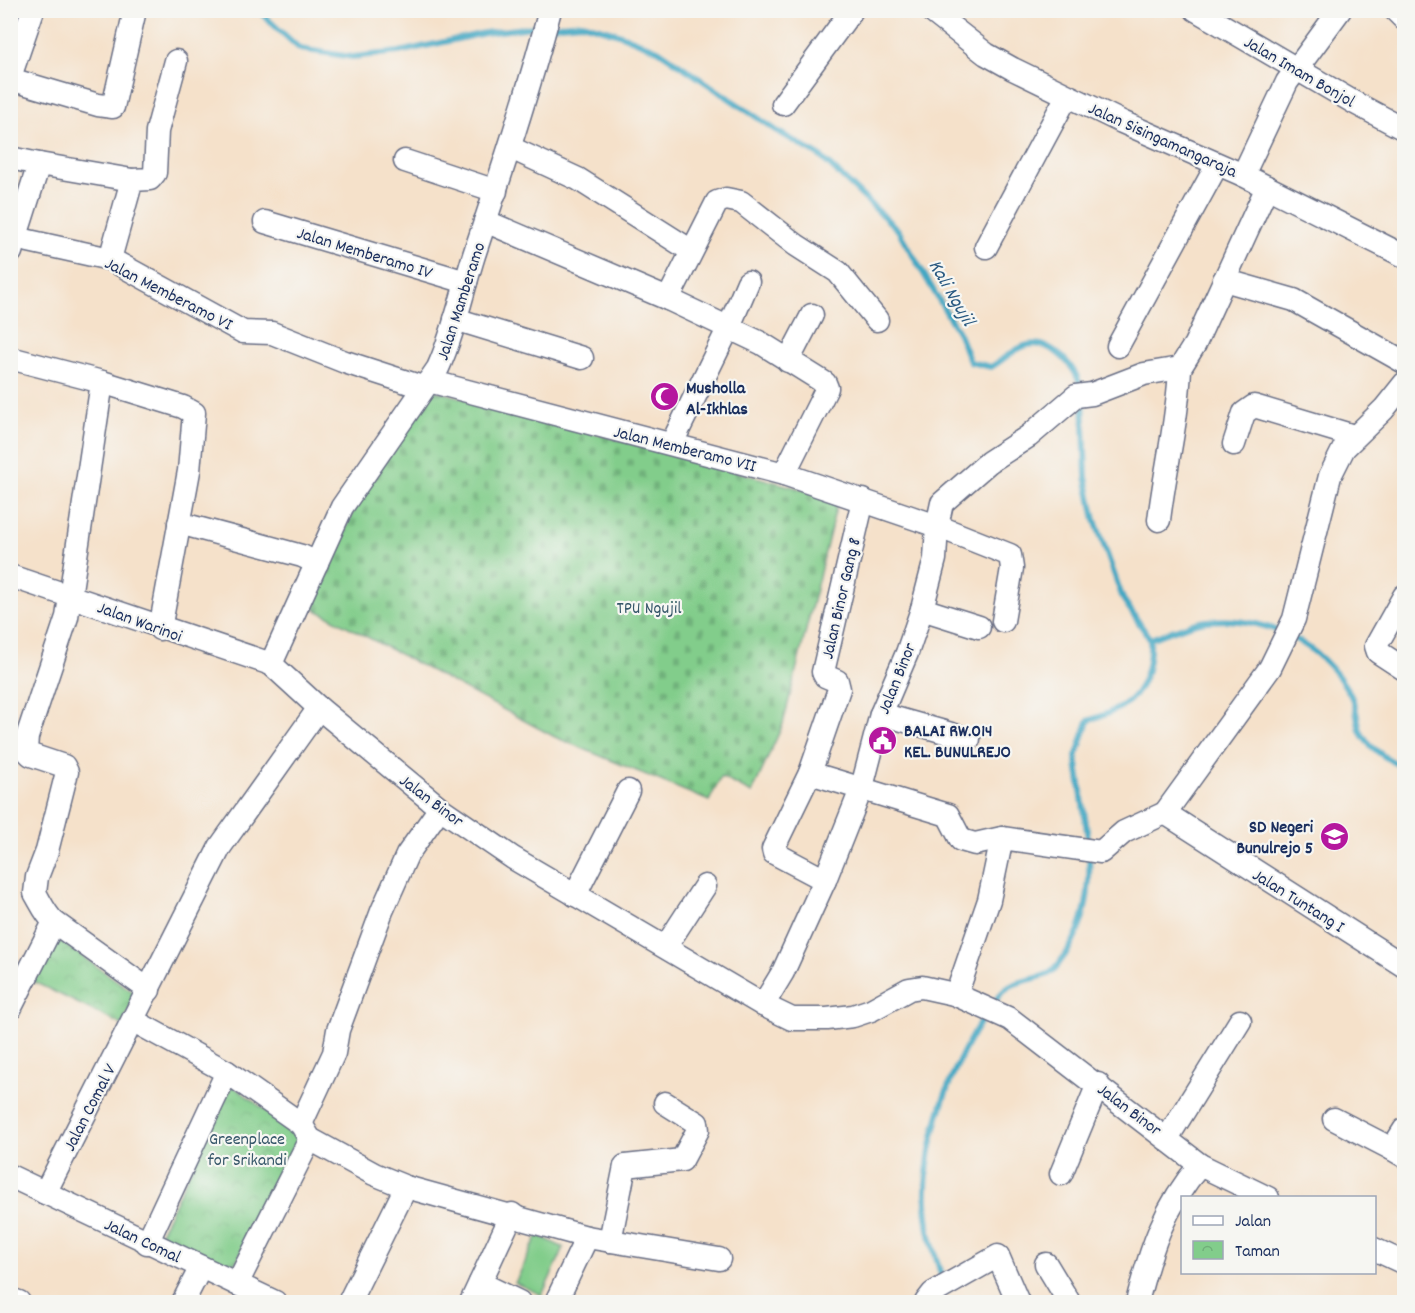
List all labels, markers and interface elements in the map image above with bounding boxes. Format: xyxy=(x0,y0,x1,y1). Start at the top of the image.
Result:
street label: Jalan Imam Bonjol xyxy=(1238,31,1360,116)
street label: Jalan Sisingamangaraja xyxy=(1084,97,1241,186)
street label: Jalan Memberamo IV xyxy=(293,222,435,287)
street label: Jalan Mamberamo xyxy=(432,240,493,364)
street label: Jalan Memberamo VI xyxy=(100,252,237,338)
water label: Kali Ngujil xyxy=(920,255,982,334)
place label: Musholla Al-Ikhlas xyxy=(686,377,748,423)
mosque icon: Musholla Al-Ikhlas xyxy=(649,381,681,413)
street label: Jalan Memberamo VII xyxy=(610,421,759,480)
street label: Jalan Binor Gang 8 xyxy=(816,535,869,662)
street label: Jalan Warinoi xyxy=(93,596,185,650)
park label: TPU Ngujil xyxy=(617,597,682,622)
street label: Jalan Binor xyxy=(873,639,924,718)
place label: BALAI RW.014 KEL. BUNULREJO xyxy=(904,720,1011,766)
public building icon: BALAI RW.014 KEL. BUNULREJO xyxy=(867,724,899,756)
street label: Jalan Binor xyxy=(393,769,468,835)
place label: SD Negeri Bunulrejo 5 xyxy=(1237,816,1314,862)
school or university icon: SD Negeri Bunulrejo 5 xyxy=(1318,820,1350,852)
street label: Jalan Tuntang I xyxy=(1247,864,1349,941)
street label: Jalan Comal V xyxy=(59,1060,124,1156)
street label: Jalan Binor xyxy=(1091,1078,1166,1144)
park label: Greenplace for Srikandi xyxy=(208,1128,286,1174)
legend xyxy=(1181,1196,1376,1274)
text: Jalan xyxy=(1235,1210,1271,1235)
street label: Jalan Comal xyxy=(99,1214,185,1271)
text: Taman xyxy=(1235,1240,1280,1265)

